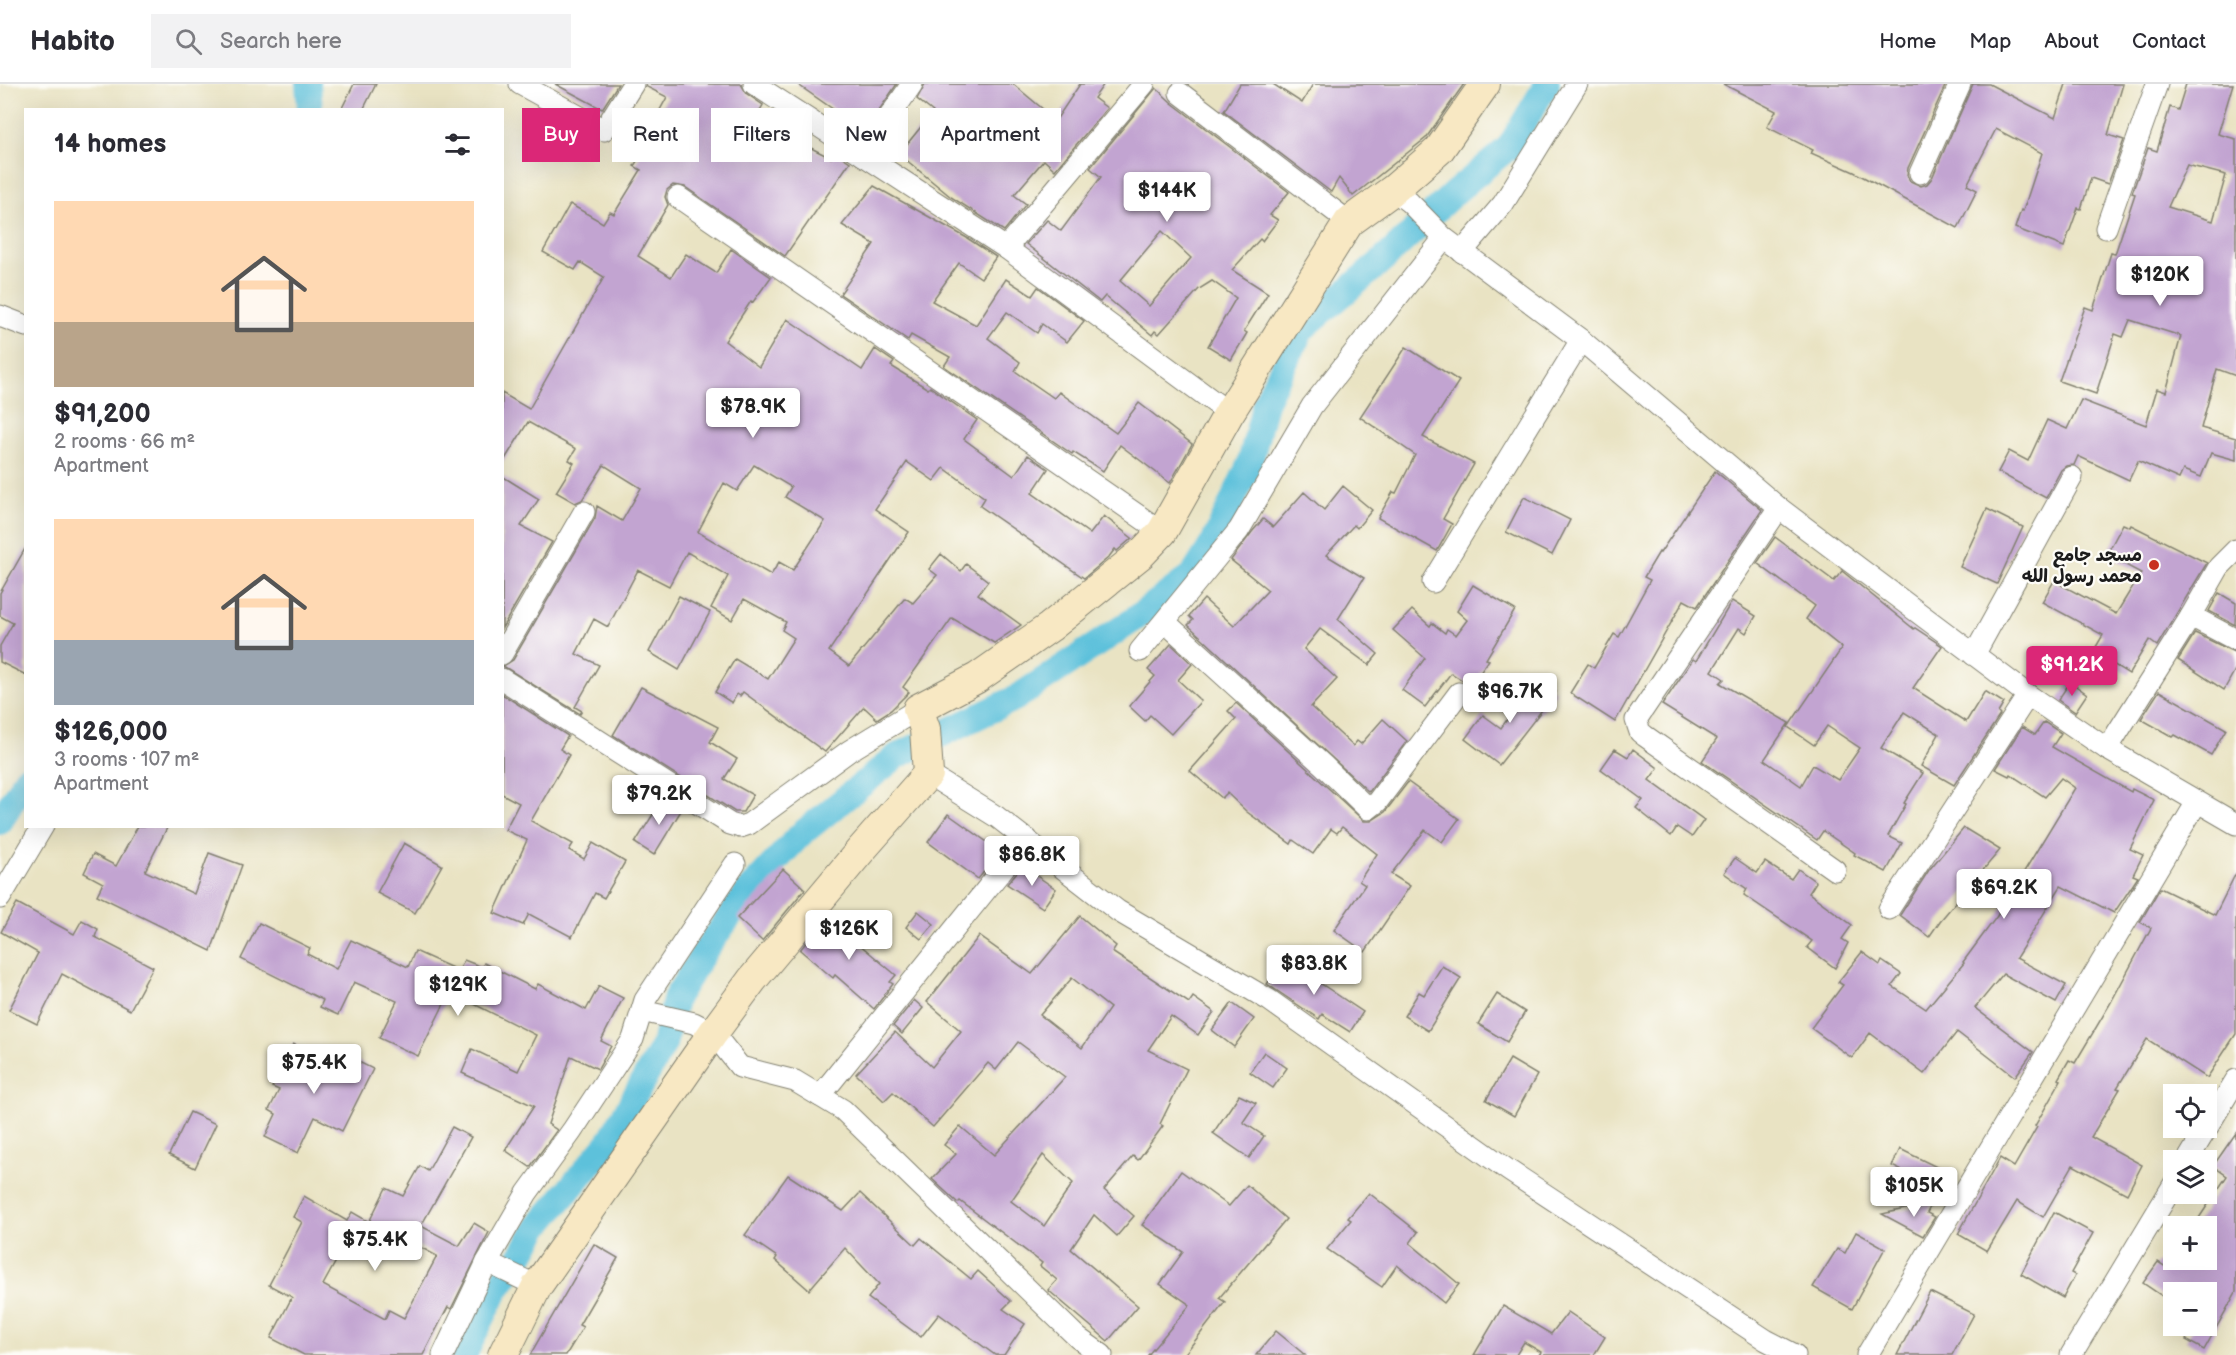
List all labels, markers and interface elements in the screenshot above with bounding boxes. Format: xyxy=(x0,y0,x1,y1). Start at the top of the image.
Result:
search box xyxy=(151,14,571,68)
text: Habito xyxy=(30,25,115,58)
icon: search xyxy=(172,25,205,58)
text: Search here xyxy=(220,28,342,55)
text: Home xyxy=(1879,29,1936,54)
text: Map xyxy=(1969,29,2011,54)
text: About xyxy=(2044,29,2099,54)
text: Contact xyxy=(2132,29,2206,54)
chip: Buy xyxy=(522,108,600,162)
chip: Rent xyxy=(612,108,699,162)
chip: Filters xyxy=(711,108,812,162)
chip: New xyxy=(824,108,908,162)
chip: Apartment xyxy=(920,108,1061,162)
icon: filters xyxy=(441,128,474,161)
text: 14 homes xyxy=(54,129,166,160)
pin: $144K xyxy=(1125,172,1209,223)
text: $144K xyxy=(1138,179,1196,203)
icon: home xyxy=(210,240,318,348)
pin: $120K xyxy=(2118,256,2202,307)
text: $120K xyxy=(2130,263,2190,287)
pin: $78.9K xyxy=(704,388,802,439)
text: $78.9K xyxy=(720,395,786,419)
text: $91,200 xyxy=(54,399,151,430)
text: 2 rooms · 66 m² xyxy=(54,430,195,454)
text: Apartment xyxy=(54,454,149,478)
place label: مسجد جامع محمد رسول الله xyxy=(2022,545,2142,587)
icon: home xyxy=(210,558,318,666)
marker: مسجد جامع محمد رسول الله xyxy=(2147,558,2161,572)
pin: $91.2K xyxy=(2023,646,2121,697)
text: $91.2K xyxy=(2040,653,2104,677)
pin: $96.7K xyxy=(1461,673,1559,724)
text: $96.7K xyxy=(1477,680,1543,704)
text: $126,000 xyxy=(54,717,168,748)
text: 3 rooms · 107 m² xyxy=(54,748,199,772)
text: Apartment xyxy=(54,772,149,796)
pin: $79.2K xyxy=(610,775,708,826)
text: $79.2K xyxy=(626,782,692,806)
pin: $86.8K xyxy=(983,836,1081,887)
text: $86.8K xyxy=(998,843,1066,867)
pin: $69.2K xyxy=(1955,869,2053,920)
text: $69.2K xyxy=(1971,876,2038,900)
pin: $126K xyxy=(807,910,891,961)
text: $126K xyxy=(819,917,879,941)
pin: $83.8K xyxy=(1265,945,1363,996)
text: $83.8K xyxy=(1281,952,1347,976)
pin: $129K xyxy=(416,966,500,1017)
text: $129K xyxy=(429,973,487,997)
pin: $75.4K xyxy=(265,1044,363,1095)
text: $75.4K xyxy=(281,1051,347,1075)
map controls xyxy=(2163,1084,2217,1336)
button: locate xyxy=(2163,1084,2217,1138)
button: layers xyxy=(2163,1150,2217,1204)
pin: $105K xyxy=(1872,1167,1956,1218)
text: $105K xyxy=(1884,1174,1944,1198)
button: + xyxy=(2163,1216,2217,1270)
pin: $75.4K xyxy=(326,1221,424,1272)
text: $75.4K xyxy=(342,1228,408,1252)
button: − xyxy=(2163,1282,2217,1336)

